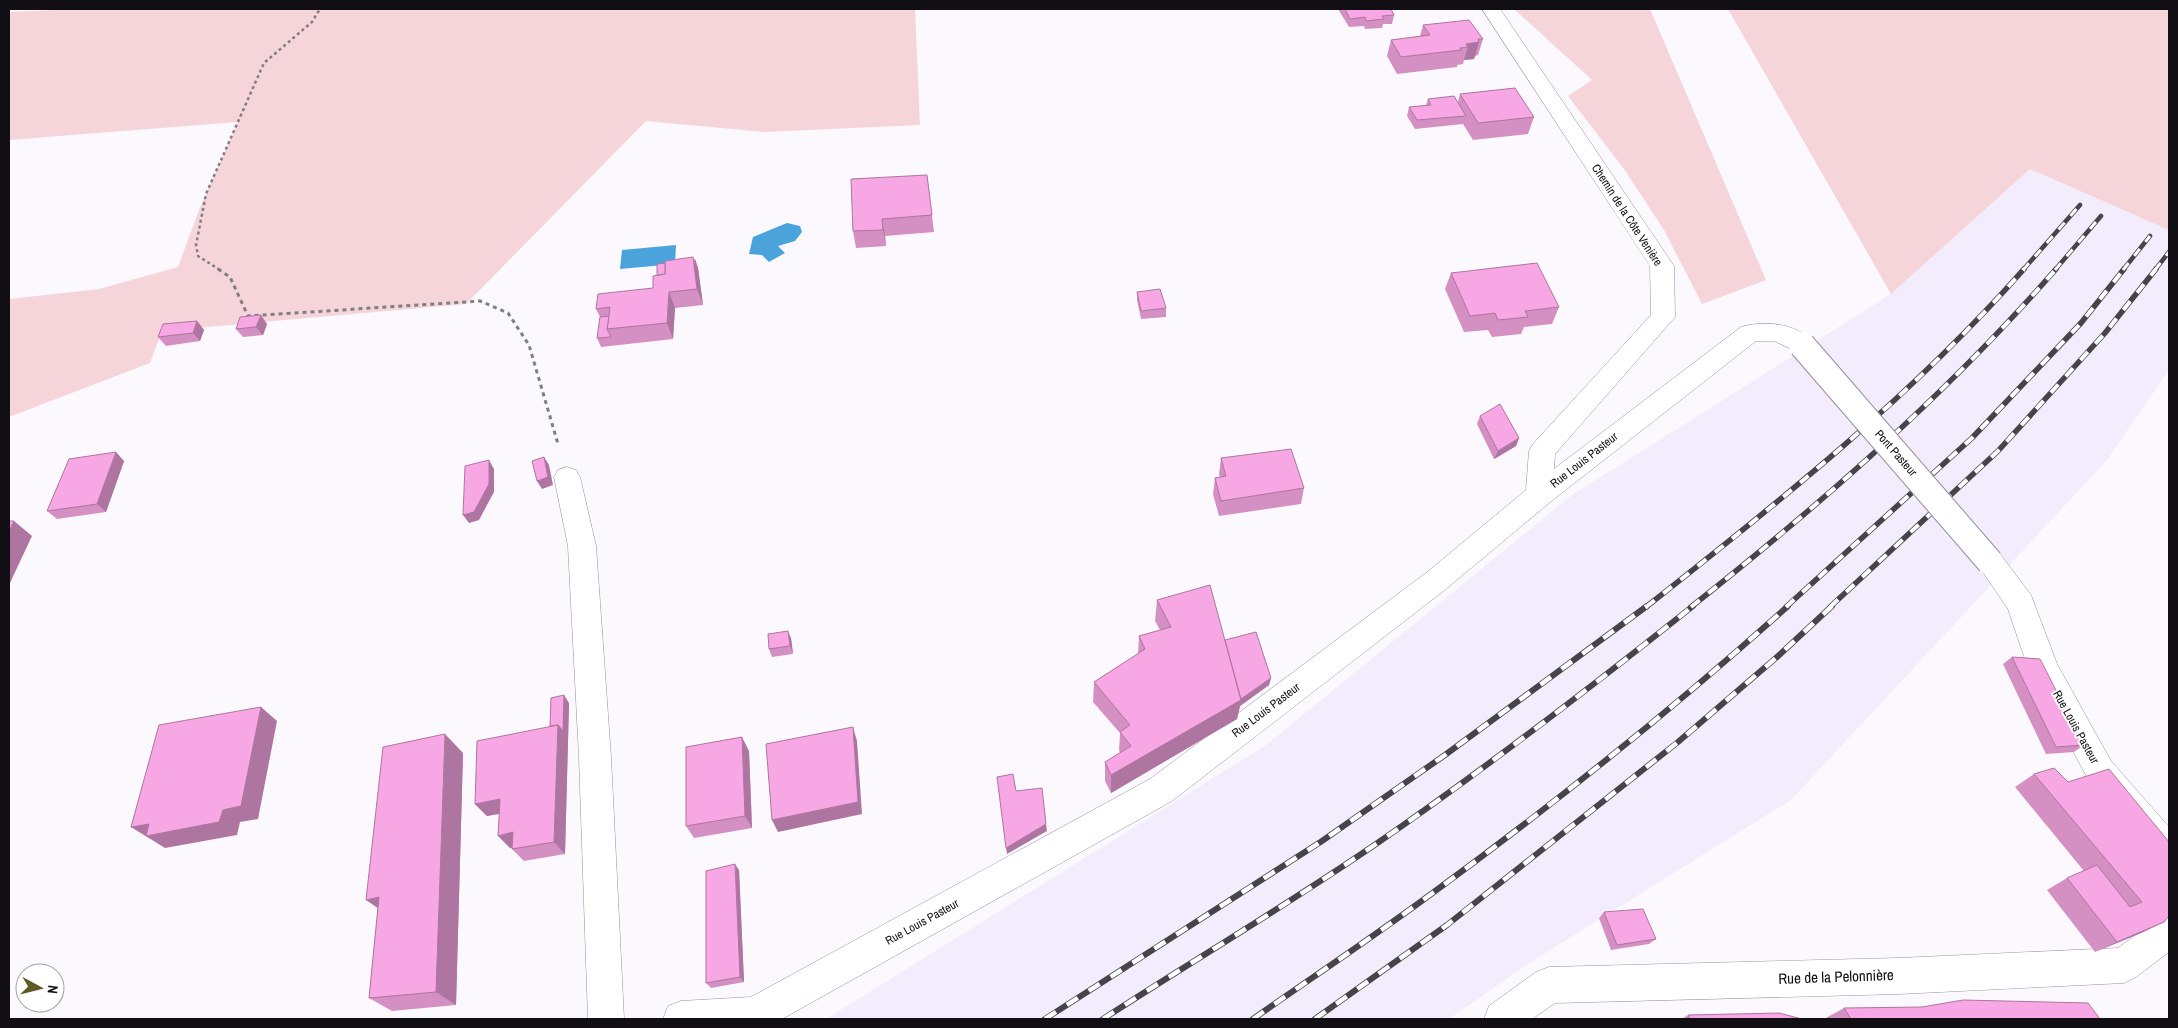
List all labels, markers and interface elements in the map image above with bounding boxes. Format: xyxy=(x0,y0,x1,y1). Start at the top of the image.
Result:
street label: Chemin de la Côte Venière xyxy=(1588,161,1666,269)
street label: Pont Pasteur xyxy=(1871,426,1921,480)
street label: Rue Louis Pasteur xyxy=(1547,428,1622,491)
street label: Rue Louis Pasteur xyxy=(1229,679,1304,741)
street label: Rue Louis Pasteur xyxy=(2049,687,2103,767)
street label: Rue Louis Pasteur xyxy=(882,895,962,949)
north arrow xyxy=(15,963,65,1013)
street label: Rue de la Pelonnière xyxy=(1778,964,1894,989)
text: N xyxy=(43,984,62,995)

